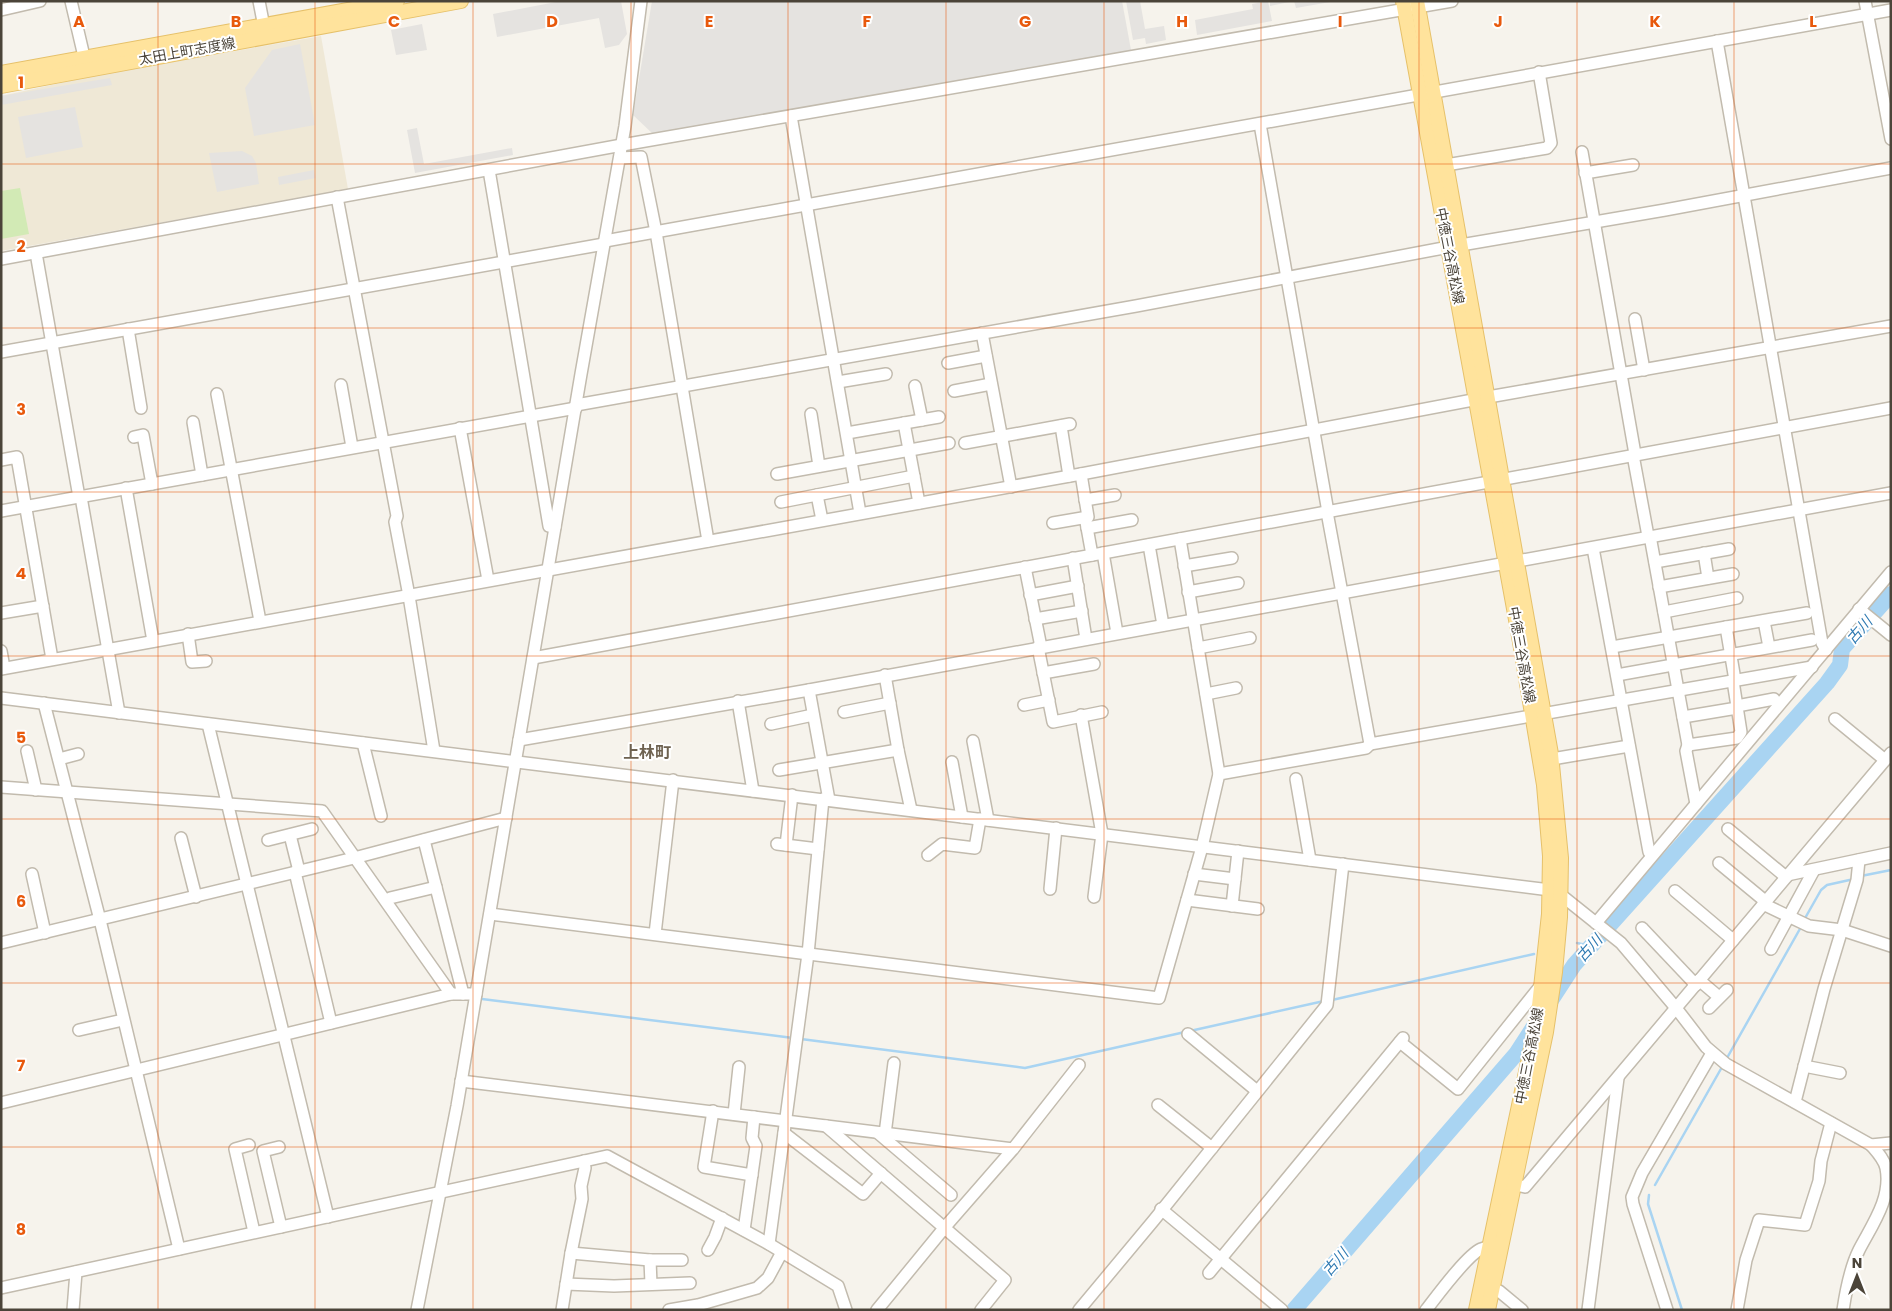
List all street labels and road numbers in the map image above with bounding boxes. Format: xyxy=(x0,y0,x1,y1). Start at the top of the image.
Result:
street label: 太田上町志度線 xyxy=(137,33,237,69)
street label: 中徳三谷高松線 xyxy=(1431,206,1469,306)
street label: 中徳三谷高松線 xyxy=(1504,605,1540,705)
street label: 中徳三谷高松線 xyxy=(1510,1006,1548,1106)

